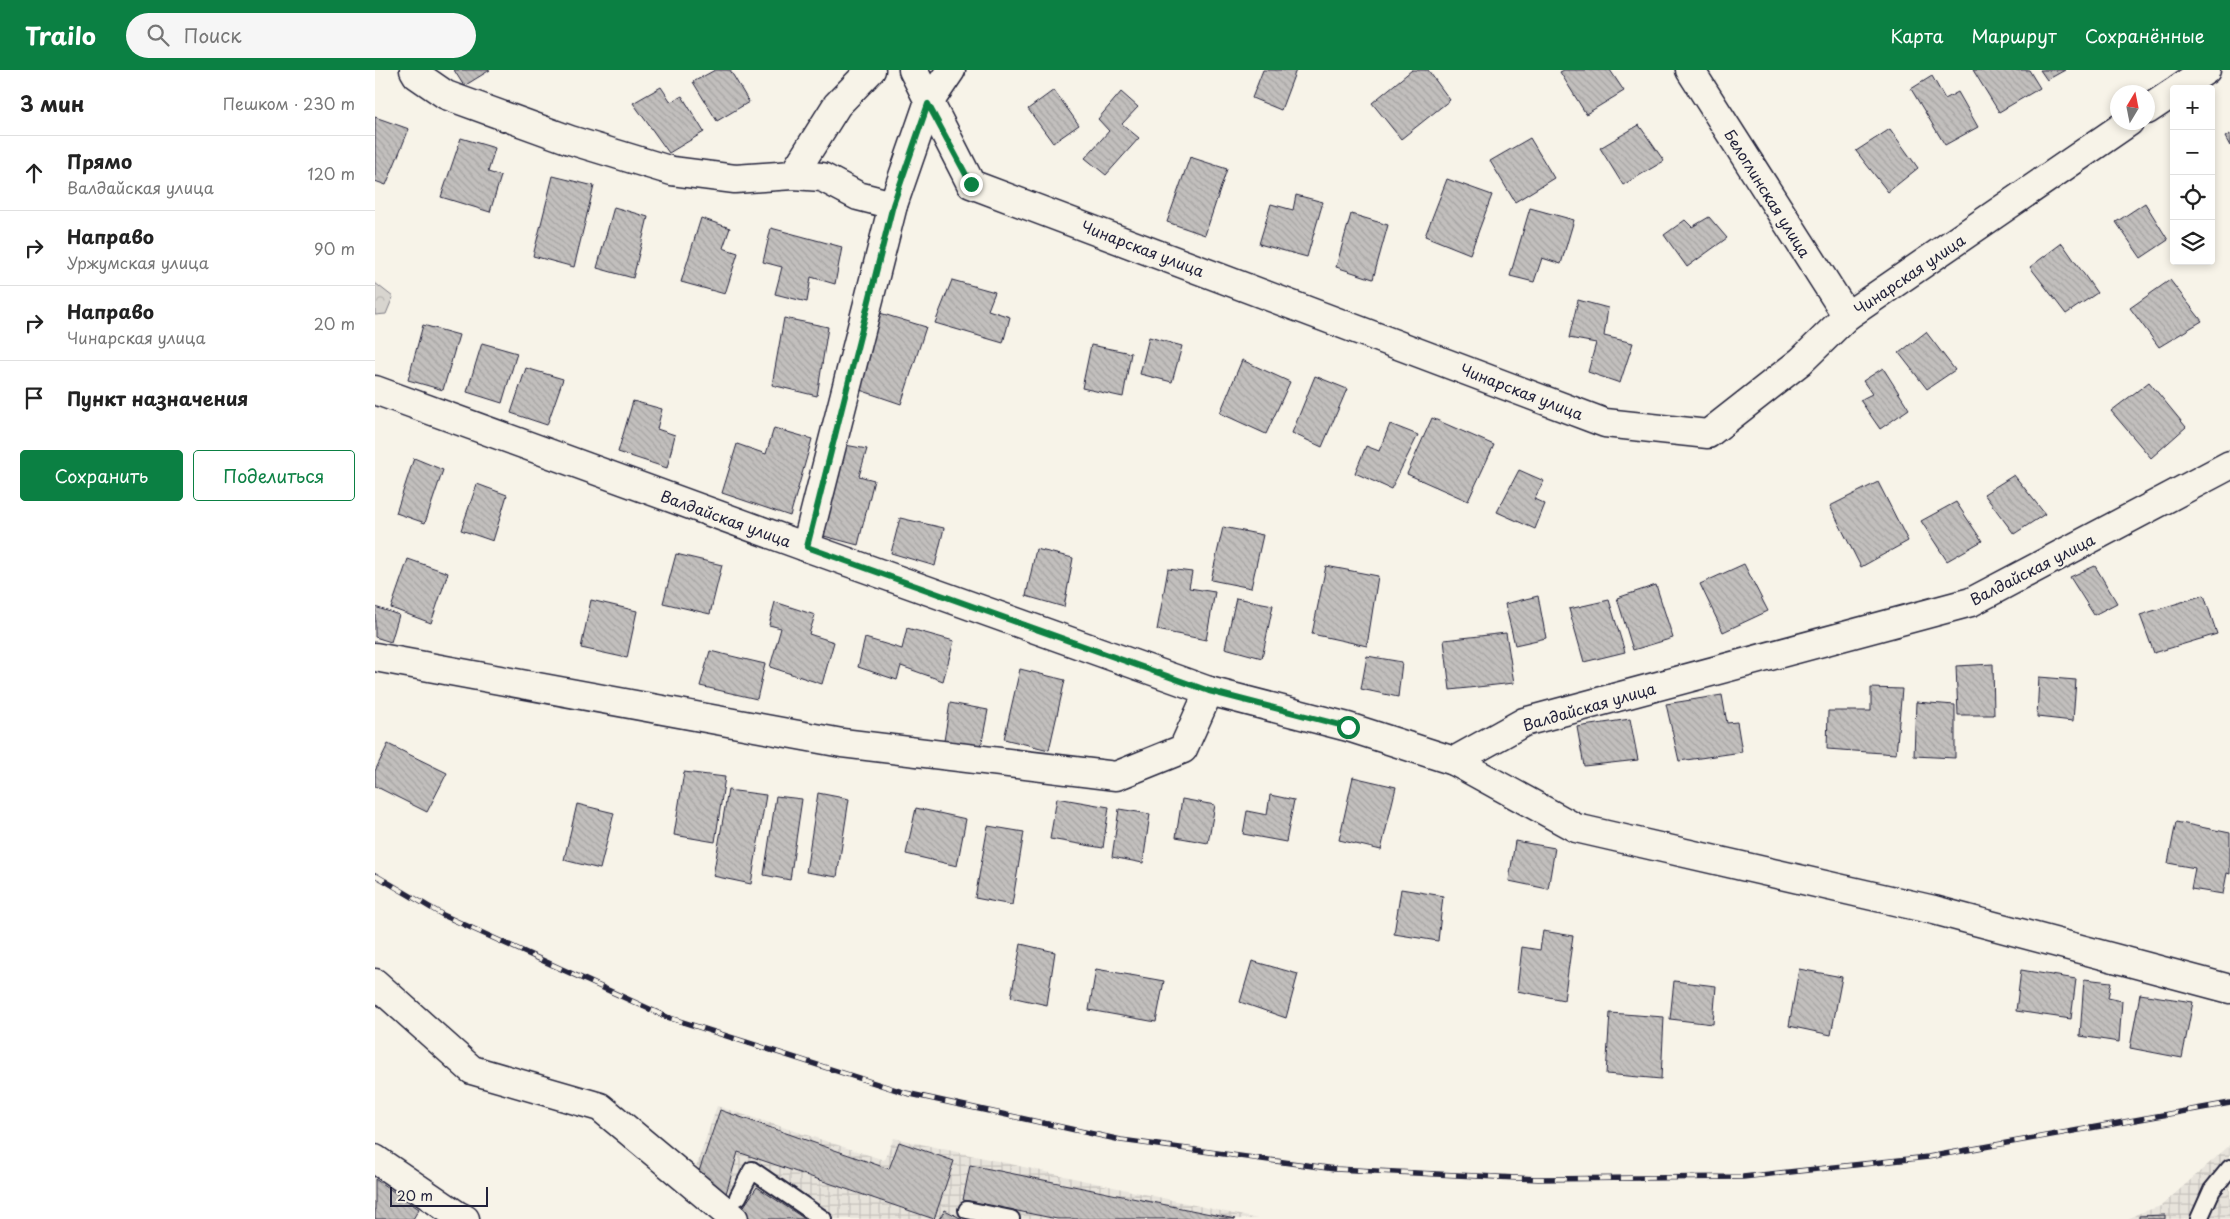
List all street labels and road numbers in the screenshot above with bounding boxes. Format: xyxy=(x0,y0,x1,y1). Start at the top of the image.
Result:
street label: Белоглинская улица xyxy=(1719,124,1817,262)
street label: Чинарская улица xyxy=(1078,214,1208,282)
street label: Чинарская улица xyxy=(1849,228,1970,320)
street label: Чинарская улица xyxy=(1457,357,1587,425)
street label: Валдайская улица xyxy=(657,484,795,553)
street label: Валдайская улица xyxy=(1965,527,2099,610)
street label: Валдайская улица xyxy=(1520,676,1659,736)

